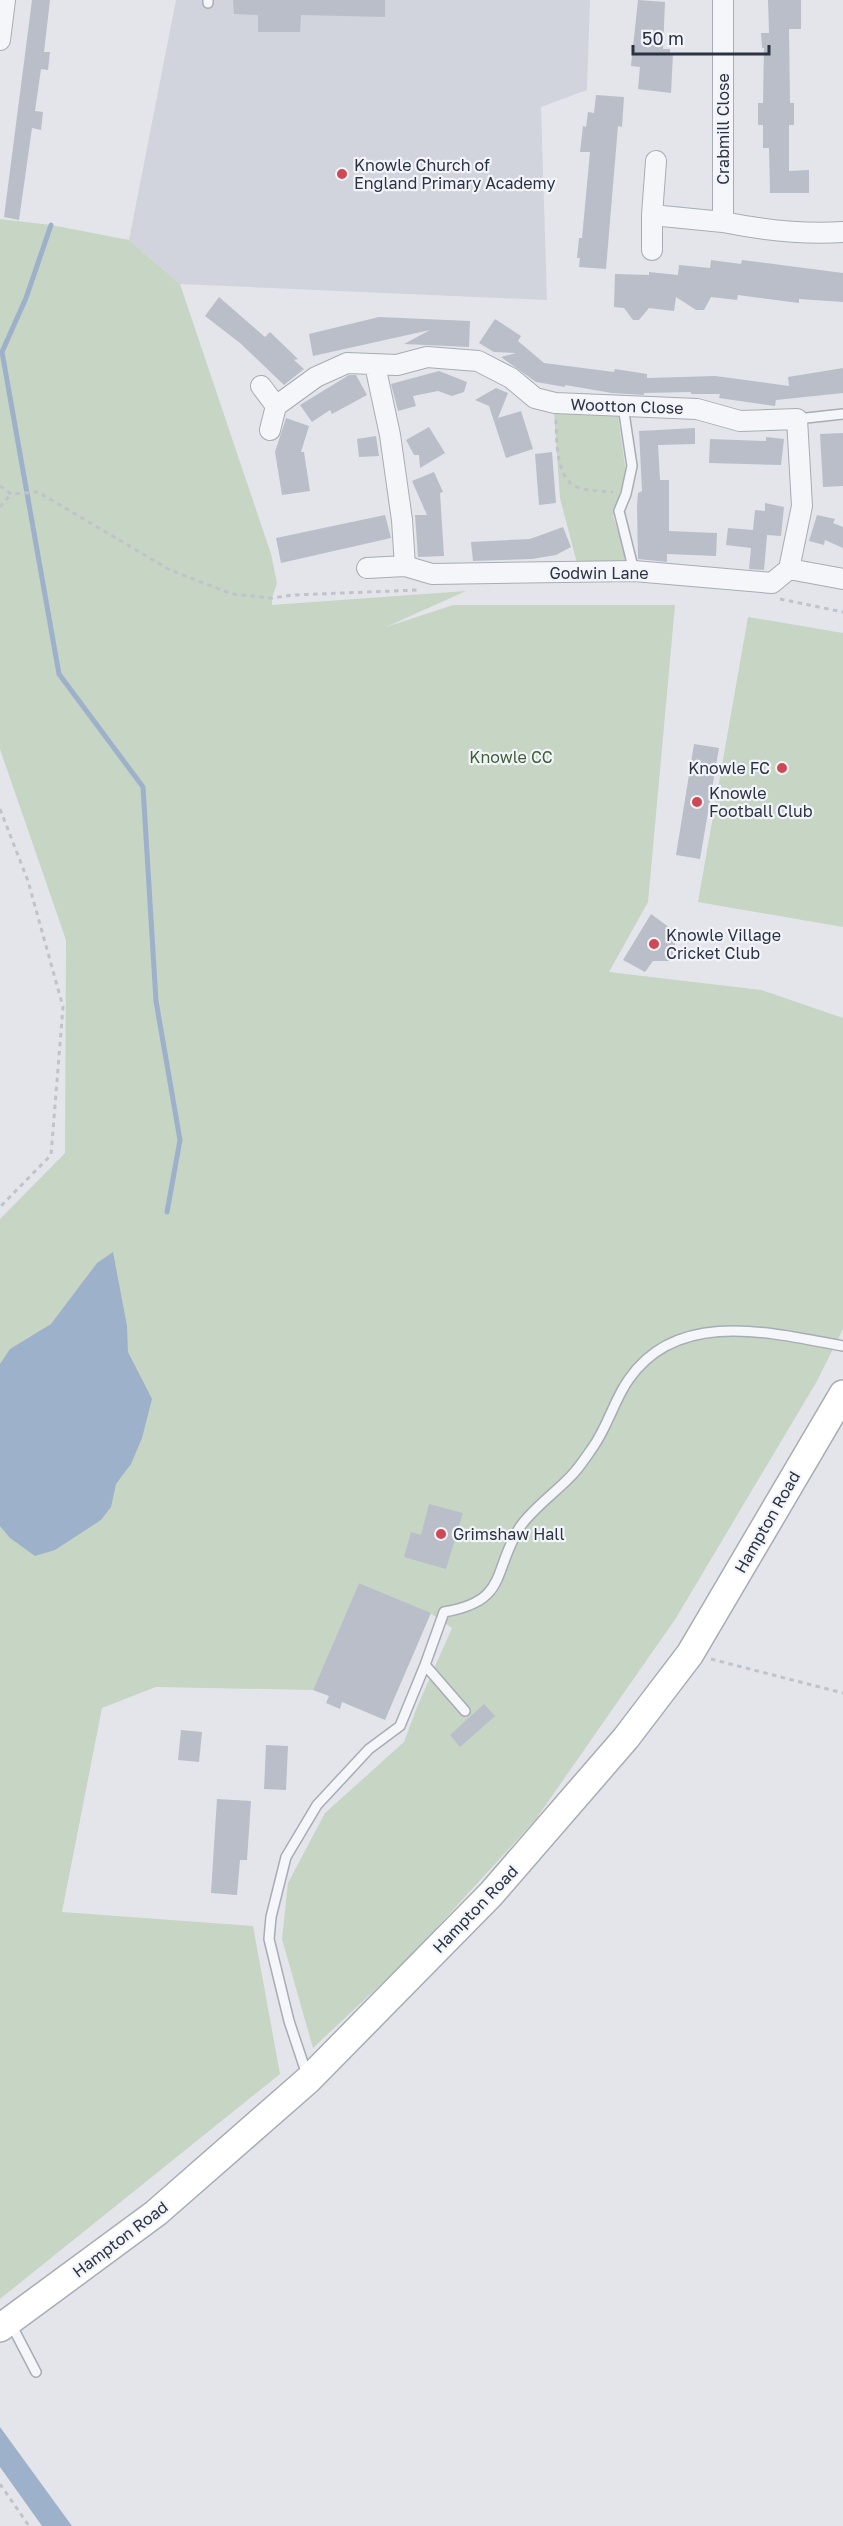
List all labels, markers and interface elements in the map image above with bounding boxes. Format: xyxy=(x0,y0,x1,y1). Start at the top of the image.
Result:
scale bar xyxy=(633,18,770,56)
text: 50 m xyxy=(642,27,684,49)
street label: Crabmill Close xyxy=(713,73,733,185)
place label: Knowle Church of England Primary Academy xyxy=(354,155,555,193)
marker: Knowle Church of England Primary Academy xyxy=(335,167,349,181)
street label: Wootton Close xyxy=(570,394,684,418)
street label: Godwin Lane xyxy=(549,563,649,583)
park label: Knowle CC xyxy=(469,747,553,767)
place label: Knowle FC xyxy=(688,758,770,778)
marker: Knowle FC xyxy=(775,761,789,775)
place label: Knowle Football Club xyxy=(709,783,813,821)
marker: Knowle Football Club xyxy=(690,795,704,809)
place label: Knowle Village Cricket Club xyxy=(666,925,781,963)
marker: Knowle Village Cricket Club xyxy=(647,937,661,951)
street label: Hampton Road xyxy=(730,1468,804,1576)
place label: Grimshaw Hall xyxy=(453,1524,565,1544)
marker: Grimshaw Hall xyxy=(434,1527,448,1541)
street label: Hampton Road xyxy=(428,1861,522,1957)
street label: Hampton Road xyxy=(68,2197,172,2281)

